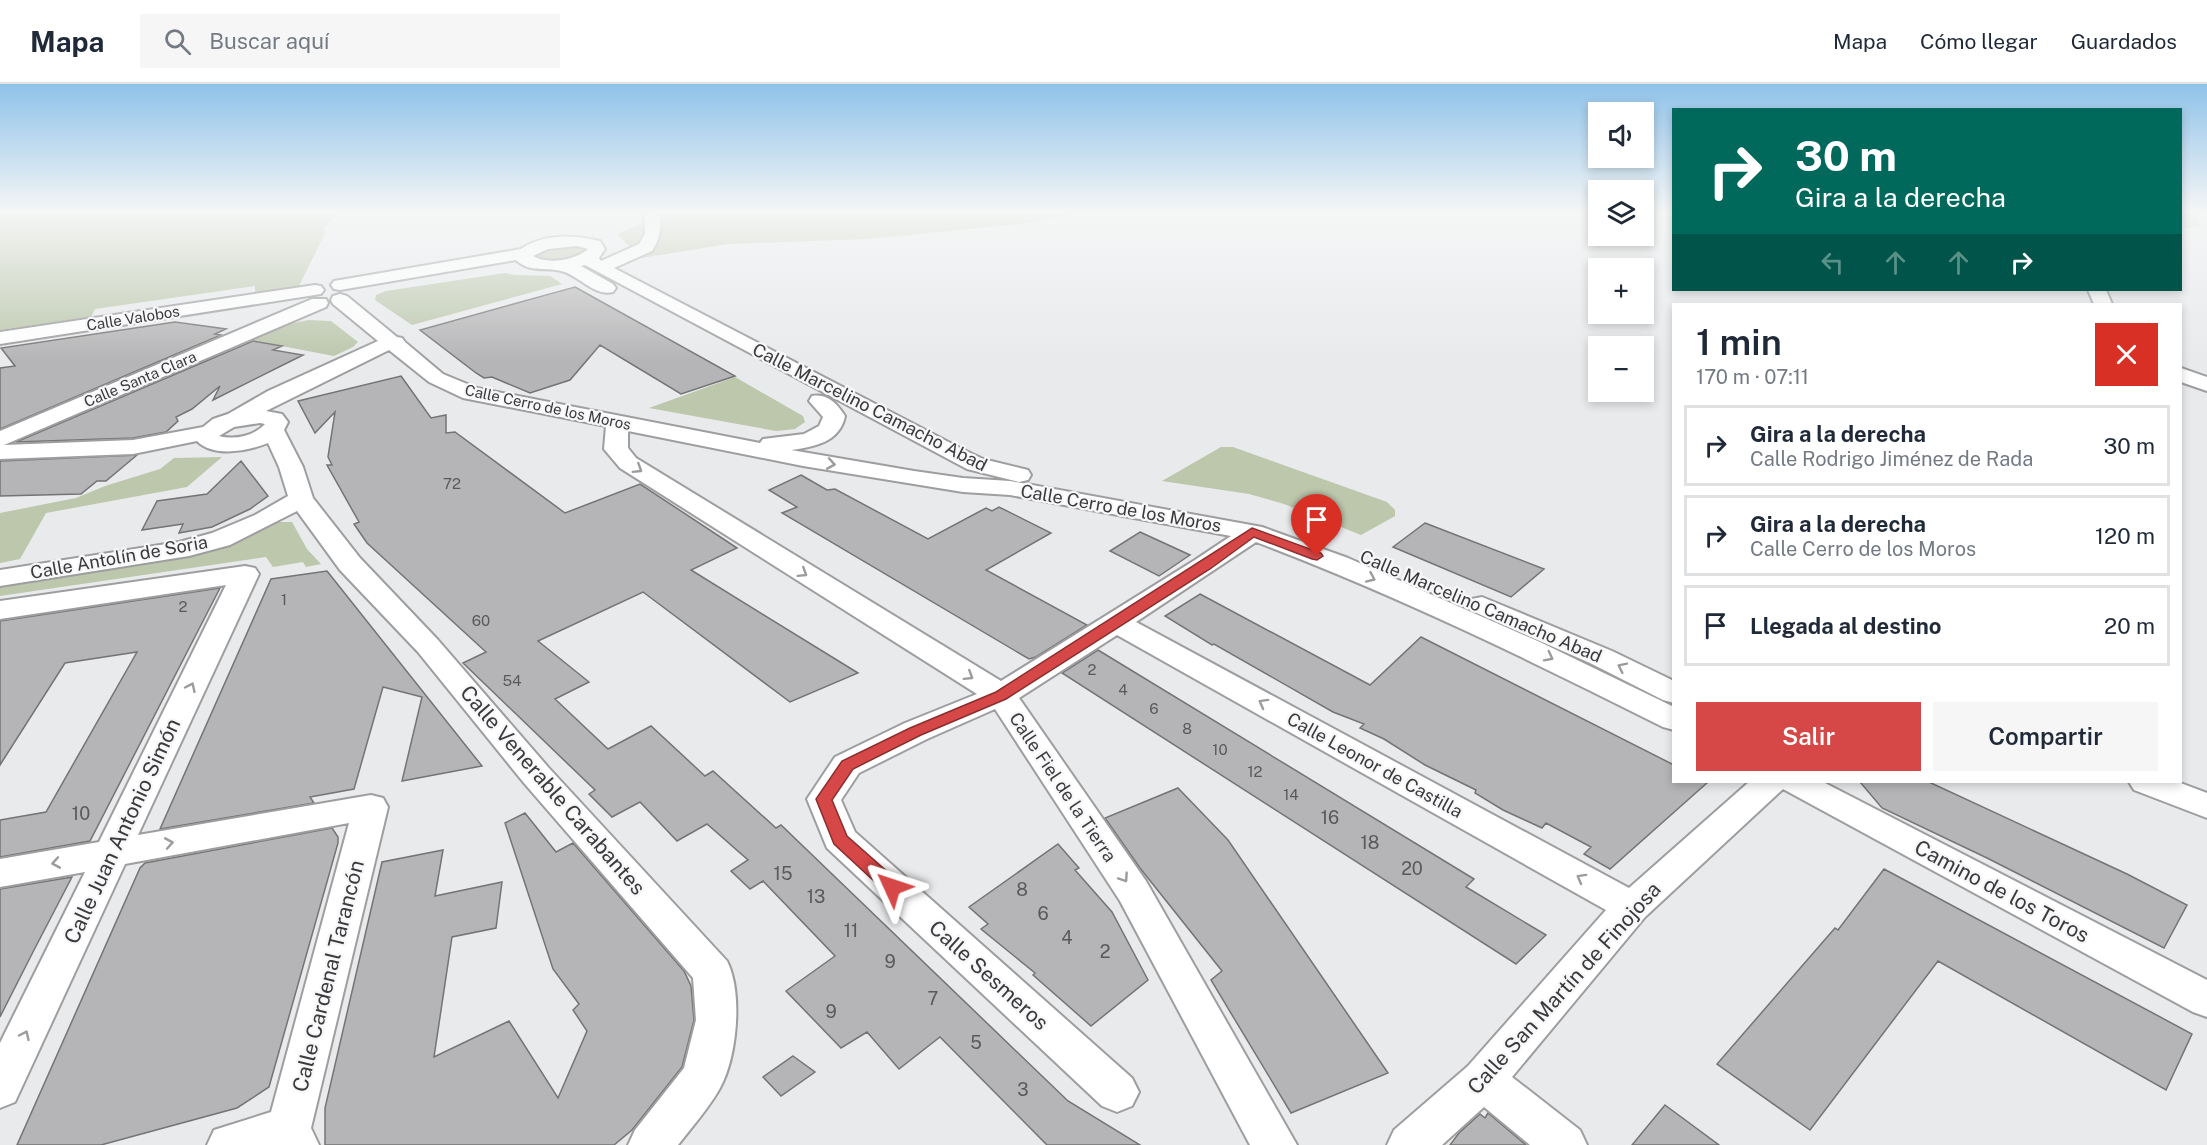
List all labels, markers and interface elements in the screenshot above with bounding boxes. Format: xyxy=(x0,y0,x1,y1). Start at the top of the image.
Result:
search box xyxy=(140,14,560,68)
text: Mapa xyxy=(30,25,104,58)
icon: search xyxy=(161,25,194,58)
text: Buscar aquí xyxy=(209,28,329,54)
text: Mapa xyxy=(1833,29,1887,54)
text: Cómo llegar xyxy=(1920,29,2038,54)
text: Guardados xyxy=(2071,29,2177,54)
map controls xyxy=(1588,102,1654,402)
button: sound xyxy=(1588,102,1654,168)
text: 30 m xyxy=(1795,131,1897,180)
icon: right xyxy=(1696,132,1774,210)
button: layers xyxy=(1588,180,1654,246)
text: Gira a la derecha xyxy=(1795,181,2006,213)
icon: left xyxy=(1816,246,1849,279)
icon: ahead xyxy=(1879,246,1912,279)
icon: ahead xyxy=(1942,246,1975,279)
icon: right xyxy=(2005,246,2038,279)
button: + xyxy=(1588,258,1654,324)
street label: Calle Valobos xyxy=(85,302,181,334)
text: 1 min xyxy=(1696,321,1782,363)
button: close xyxy=(2095,323,2158,386)
button: − xyxy=(1588,336,1654,402)
street label: Calle Marcelino Camacho Abad xyxy=(749,338,991,476)
street label: Calle Santa Clara xyxy=(81,348,199,410)
text: 170 m · 07:11 xyxy=(1696,365,1809,389)
street label: Calle Cerro de los Moros xyxy=(463,381,633,433)
text: Gira a la derecha xyxy=(1750,421,1926,447)
icon: right xyxy=(1699,429,1732,462)
text: 30 m xyxy=(2103,433,2155,459)
text: Calle Rodrigo Jiménez de Rada xyxy=(1750,447,2033,471)
one-way arrow xyxy=(826,457,836,470)
one-way arrow xyxy=(632,462,642,474)
house number: 72 xyxy=(443,475,461,492)
street label: Calle Cerro de los Moros xyxy=(1019,480,1223,536)
pin xyxy=(1291,494,1342,556)
icon: arrive xyxy=(1300,503,1333,536)
text: Gira a la derecha xyxy=(1750,511,1926,537)
icon: right xyxy=(1699,519,1732,552)
text: 120 m xyxy=(2095,523,2155,549)
street label: Calle Antolín de Soria xyxy=(29,531,209,583)
text: Calle Cerro de los Moros xyxy=(1750,537,1976,561)
street label: Calle Marcelino Camacho Abad xyxy=(1357,545,1605,667)
one-way arrow xyxy=(797,565,808,576)
one-way arrow xyxy=(1365,571,1376,583)
house number: 1 xyxy=(281,591,287,608)
house number: 2 xyxy=(179,598,188,615)
icon: arrive xyxy=(1699,609,1732,642)
house number: 60 xyxy=(472,612,490,629)
text: Llegada al destino xyxy=(1750,613,1941,639)
text: 20 m xyxy=(2104,613,2155,639)
one-way arrow xyxy=(1543,650,1554,662)
house number: 2 xyxy=(1088,661,1097,678)
one-way arrow xyxy=(1617,662,1628,674)
one-way arrow xyxy=(963,668,973,680)
house number: 54 xyxy=(502,672,522,689)
street label: Calle Venerable Carabantes xyxy=(455,680,651,900)
house number: 4 xyxy=(1118,681,1128,698)
one-way arrow xyxy=(183,682,195,693)
one-way arrow xyxy=(1259,699,1269,710)
house number: 6 xyxy=(1149,700,1159,717)
button: Salir xyxy=(1696,702,1921,771)
button: Compartir xyxy=(1933,702,2158,771)
street label: Calle Fiel de la Tierra xyxy=(1005,708,1121,866)
street label: Calle Leonor de Castilla xyxy=(1284,708,1466,822)
street label: Calle Juan Antonio Simón xyxy=(59,714,185,948)
house number: 8 xyxy=(1182,720,1192,737)
house number: 10 xyxy=(1212,741,1228,758)
house number: 12 xyxy=(1247,763,1263,780)
house number: 14 xyxy=(1283,786,1299,803)
house number: 10 xyxy=(72,803,90,824)
house number: 16 xyxy=(1321,807,1339,828)
house number: 18 xyxy=(1361,832,1379,853)
street label: Camino de los Toros xyxy=(1910,834,2094,948)
one-way arrow xyxy=(164,837,174,850)
position arrow xyxy=(860,855,924,919)
one-way arrow xyxy=(51,857,61,869)
street label: Calle Cardenal Tarancón xyxy=(287,858,369,1094)
house number: 20 xyxy=(1401,858,1423,879)
house number: 15 xyxy=(774,863,792,884)
one-way arrow xyxy=(1117,871,1128,882)
one-way arrow xyxy=(1577,874,1587,886)
street label: Calle San Martín de Finojosa xyxy=(1462,877,1666,1099)
house number: 8 xyxy=(1016,879,1028,900)
house number: 13 xyxy=(807,886,825,907)
house number: 6 xyxy=(1037,903,1049,924)
street label: Calle Sesmeros xyxy=(924,915,1054,1035)
house number: 11 xyxy=(844,920,858,941)
house number: 4 xyxy=(1061,927,1073,948)
house number: 2 xyxy=(1100,941,1110,962)
house number: 9 xyxy=(884,951,896,972)
house number: 7 xyxy=(928,988,938,1009)
house number: 9 xyxy=(825,1001,837,1022)
one-way arrow xyxy=(18,1031,30,1042)
house number: 5 xyxy=(970,1032,982,1053)
house number: 3 xyxy=(1017,1079,1029,1100)

